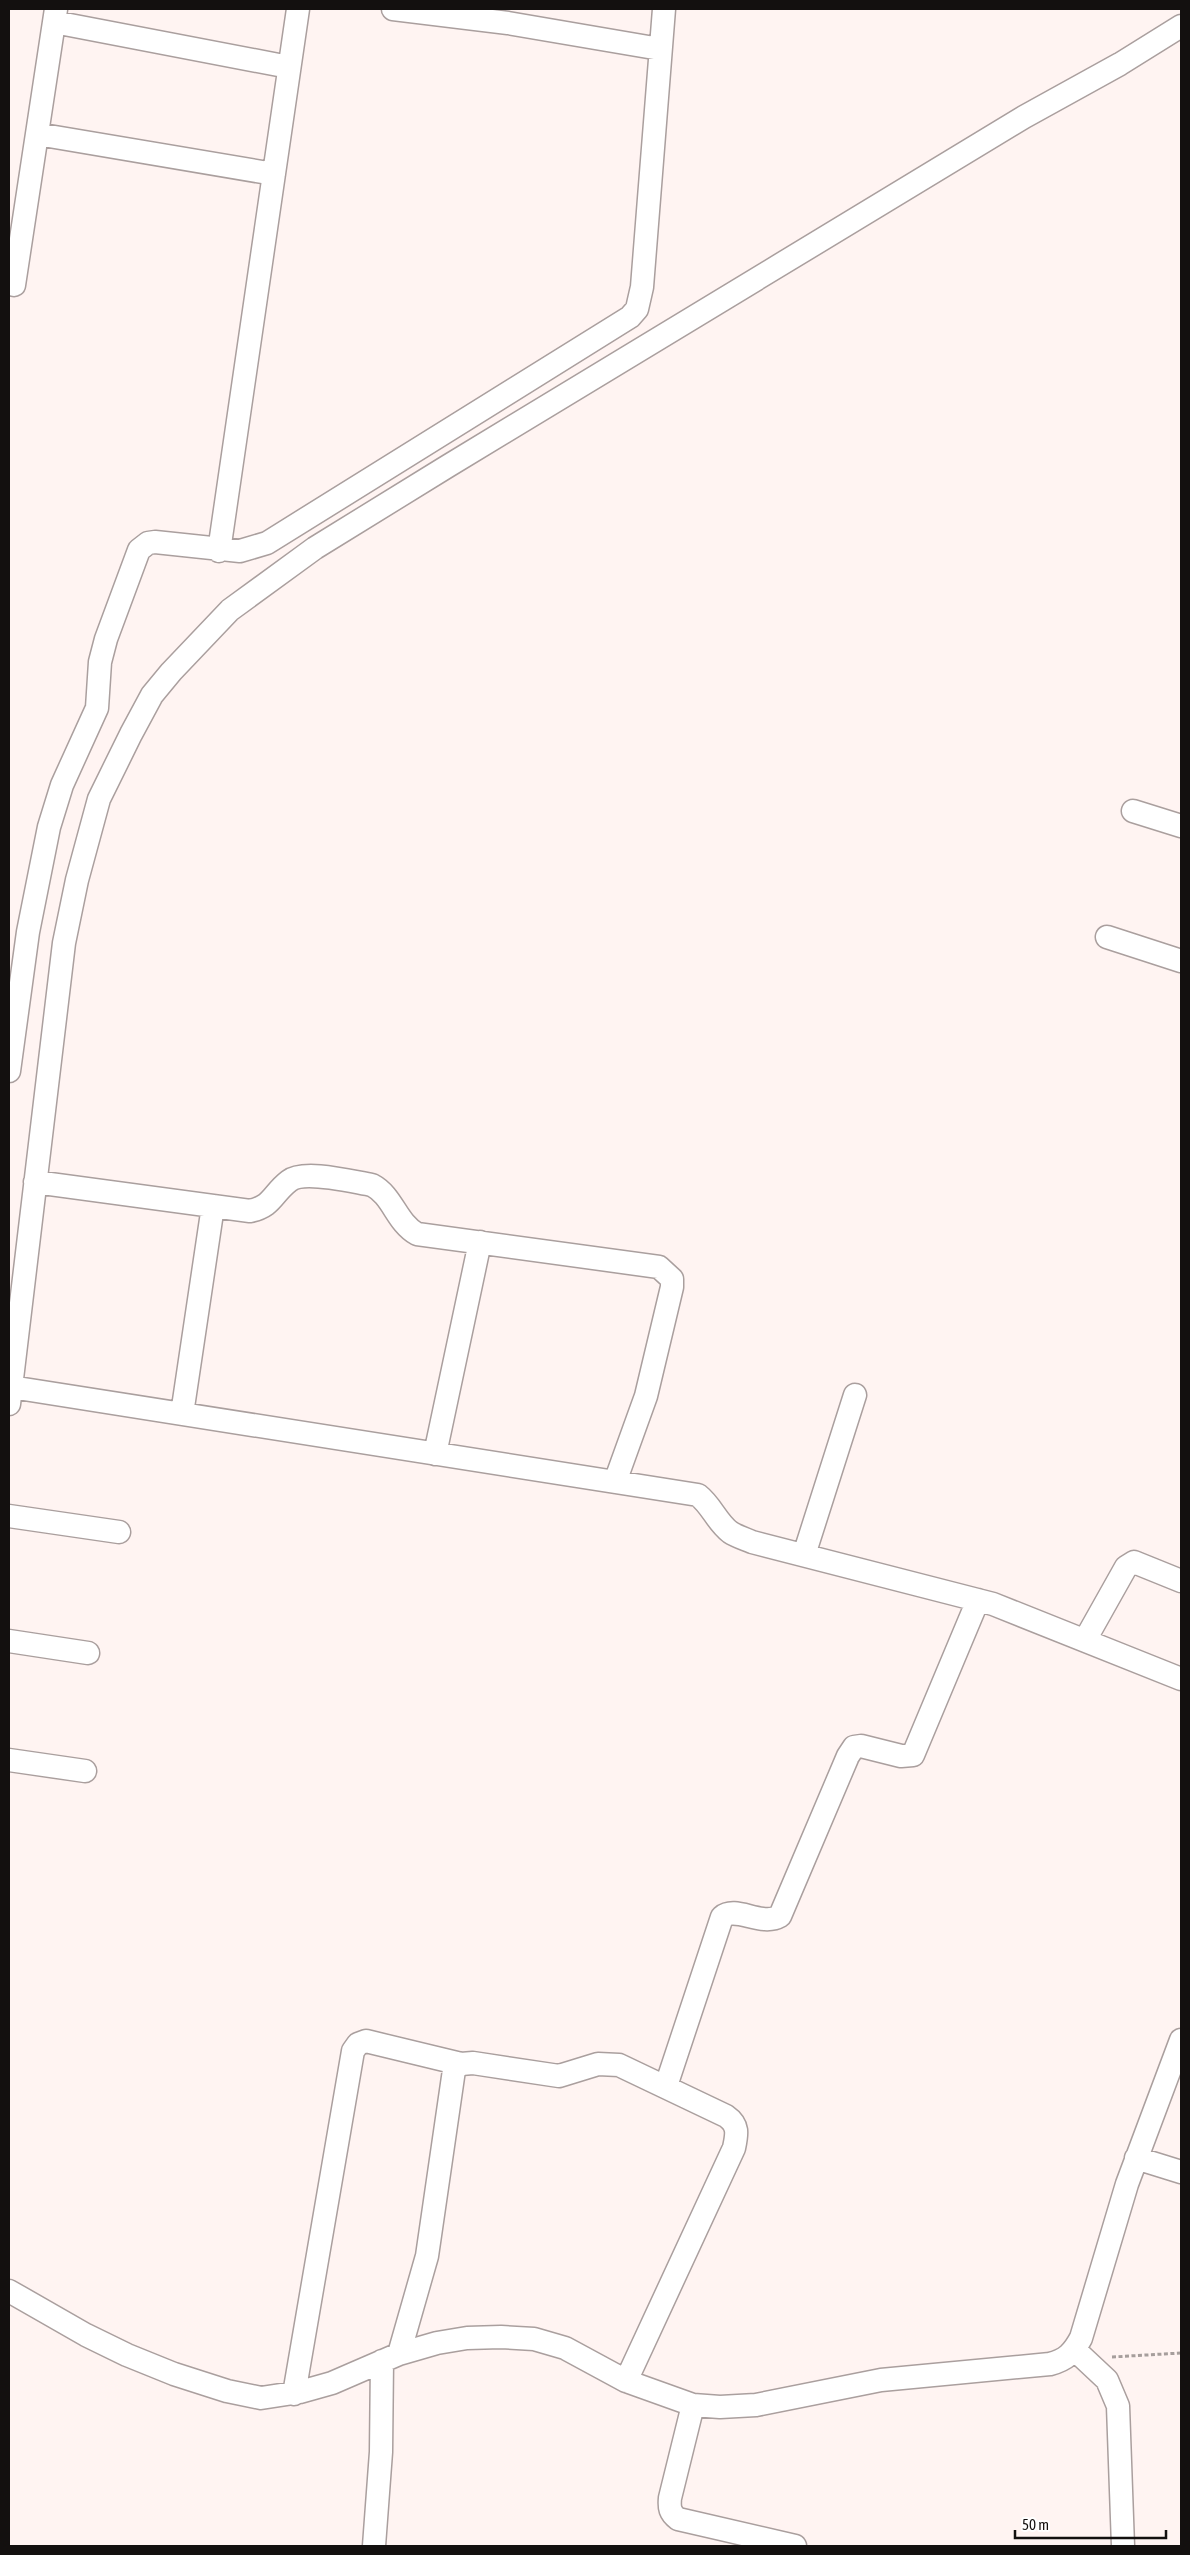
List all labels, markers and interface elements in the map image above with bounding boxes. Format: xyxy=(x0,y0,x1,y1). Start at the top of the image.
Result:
scale bar xyxy=(1015,2508,1166,2540)
text: 50 m xyxy=(1022,2516,1049,2533)

